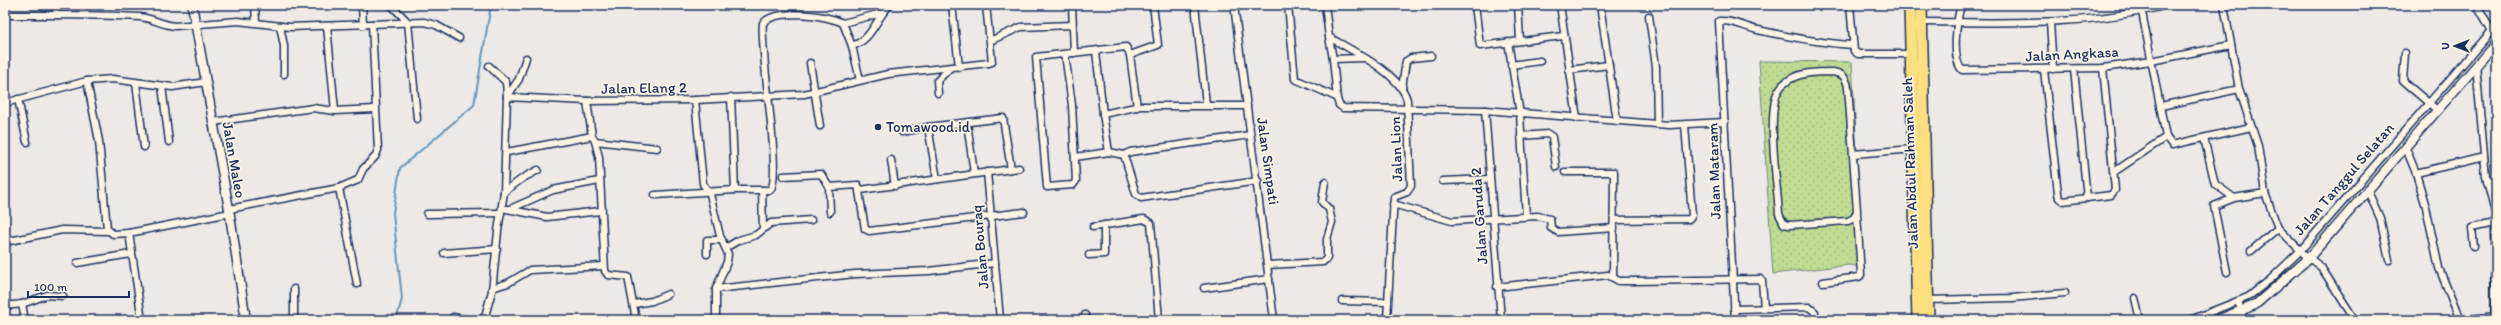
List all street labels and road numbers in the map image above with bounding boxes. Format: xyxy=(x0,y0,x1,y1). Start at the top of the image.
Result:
street label: Jalan Angkasa xyxy=(2025,43,2120,65)
street label: Jalan Abdul Rahman Saleh xyxy=(1898,77,1922,249)
street label: Jalan Elang 2 xyxy=(601,78,687,98)
street label: Jalan Simpati xyxy=(1253,116,1283,206)
street label: Jalan Lion xyxy=(1386,116,1406,182)
street label: Jalan Tanggul Selatan xyxy=(2290,119,2398,239)
street label: Jalan Maleo xyxy=(218,121,250,199)
street label: Jalan Mataram xyxy=(1703,122,1725,220)
street label: Jalan Garuda 2 xyxy=(1467,167,1491,265)
street label: Jalan Bouraq xyxy=(967,204,993,290)

